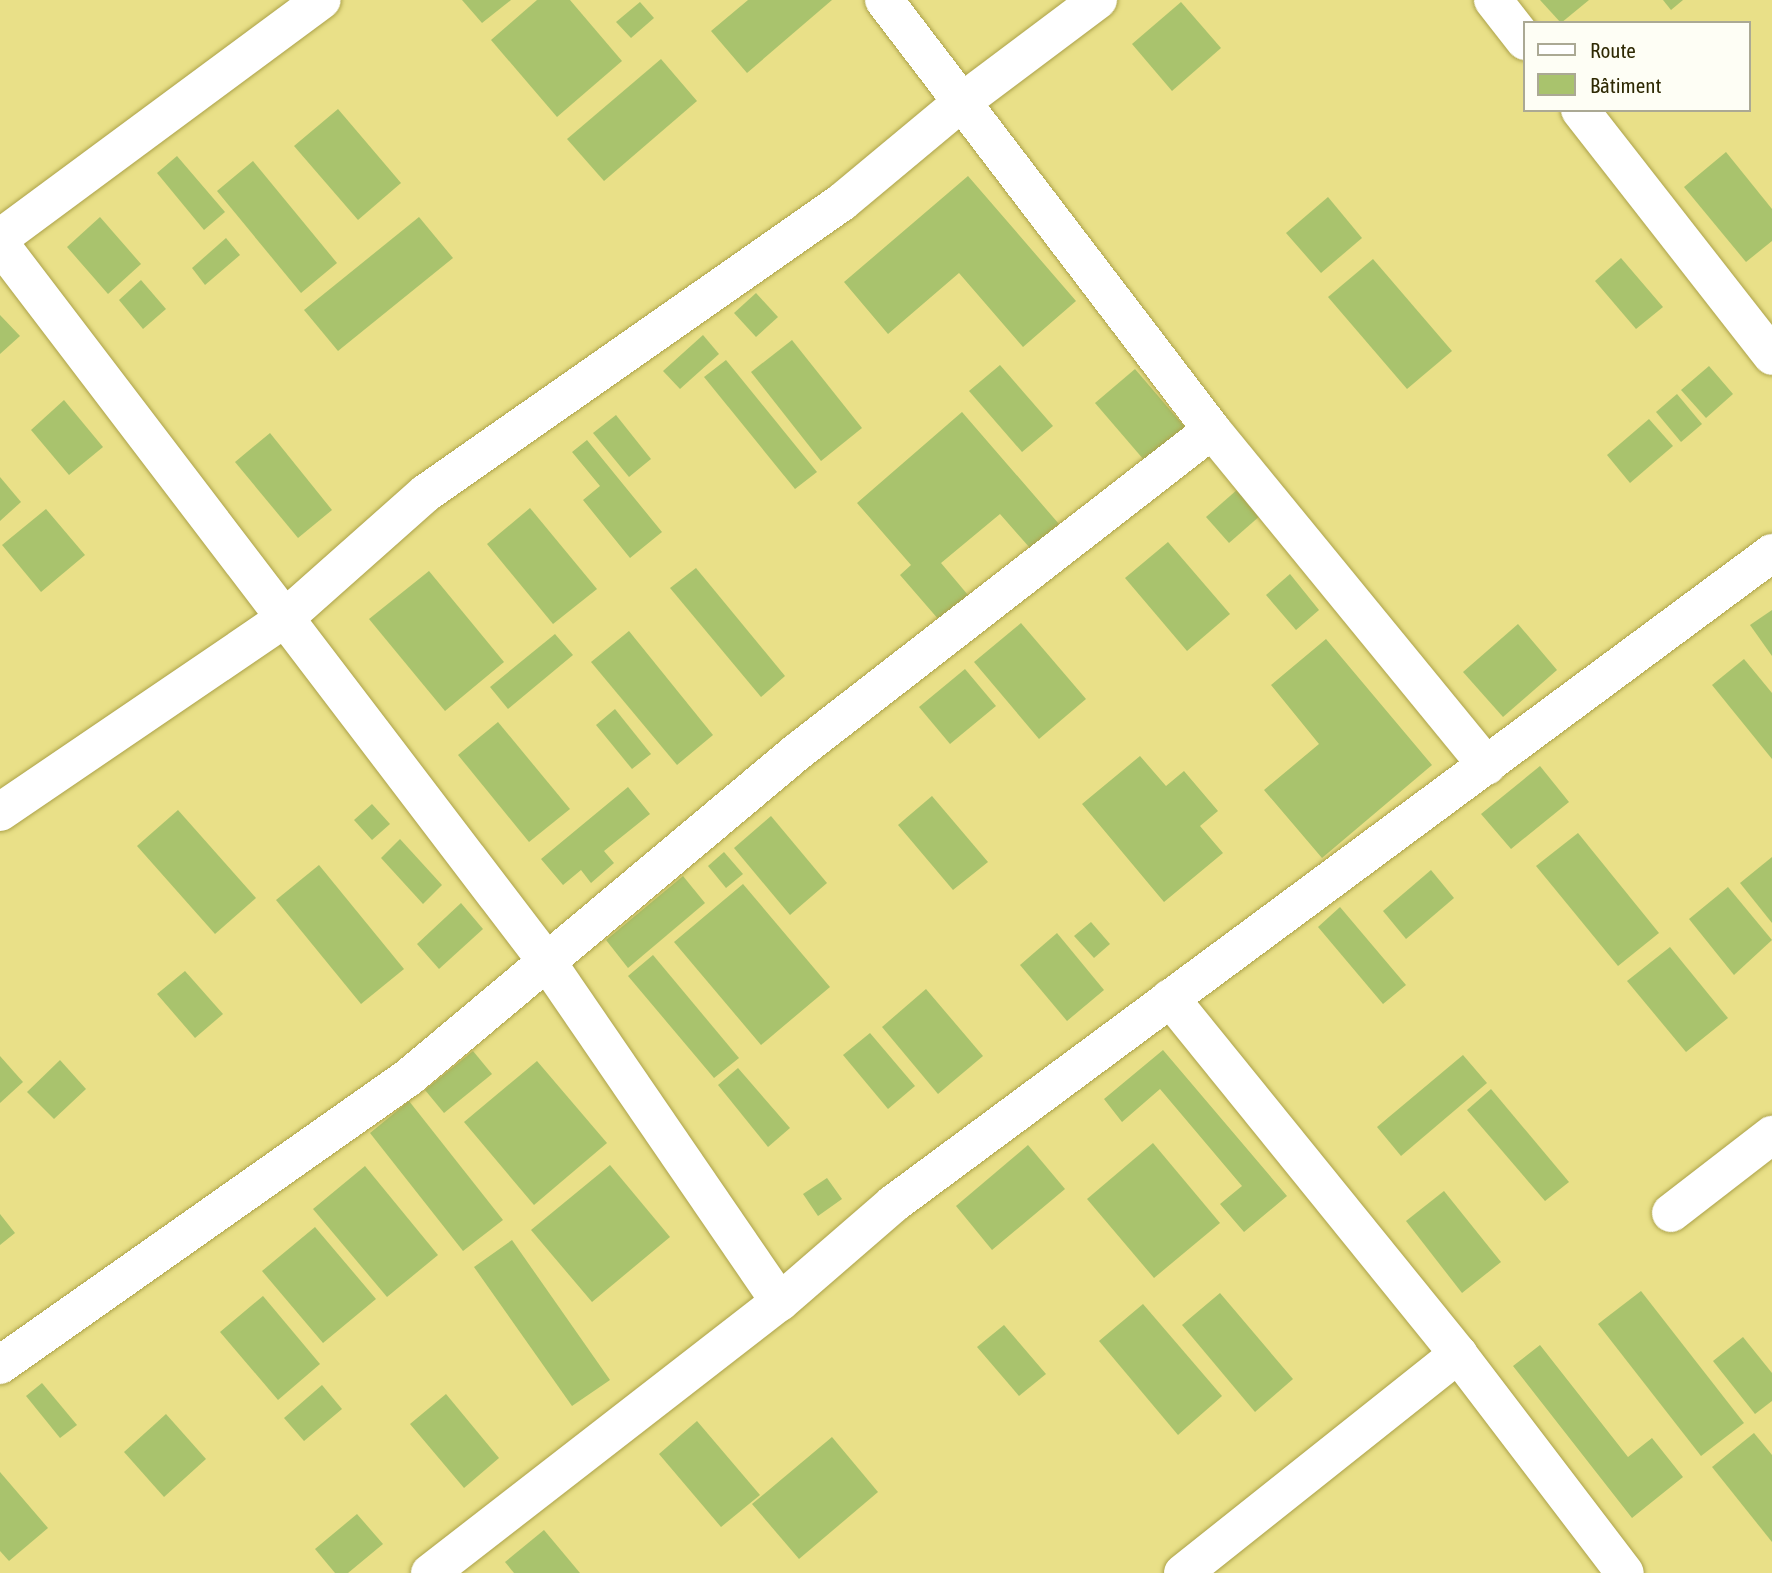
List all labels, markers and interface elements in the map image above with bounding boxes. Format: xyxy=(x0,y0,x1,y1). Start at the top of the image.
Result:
legend xyxy=(1524,21,1751,112)
text: Route xyxy=(1590,38,1636,62)
text: Bâtiment xyxy=(1590,73,1661,97)

